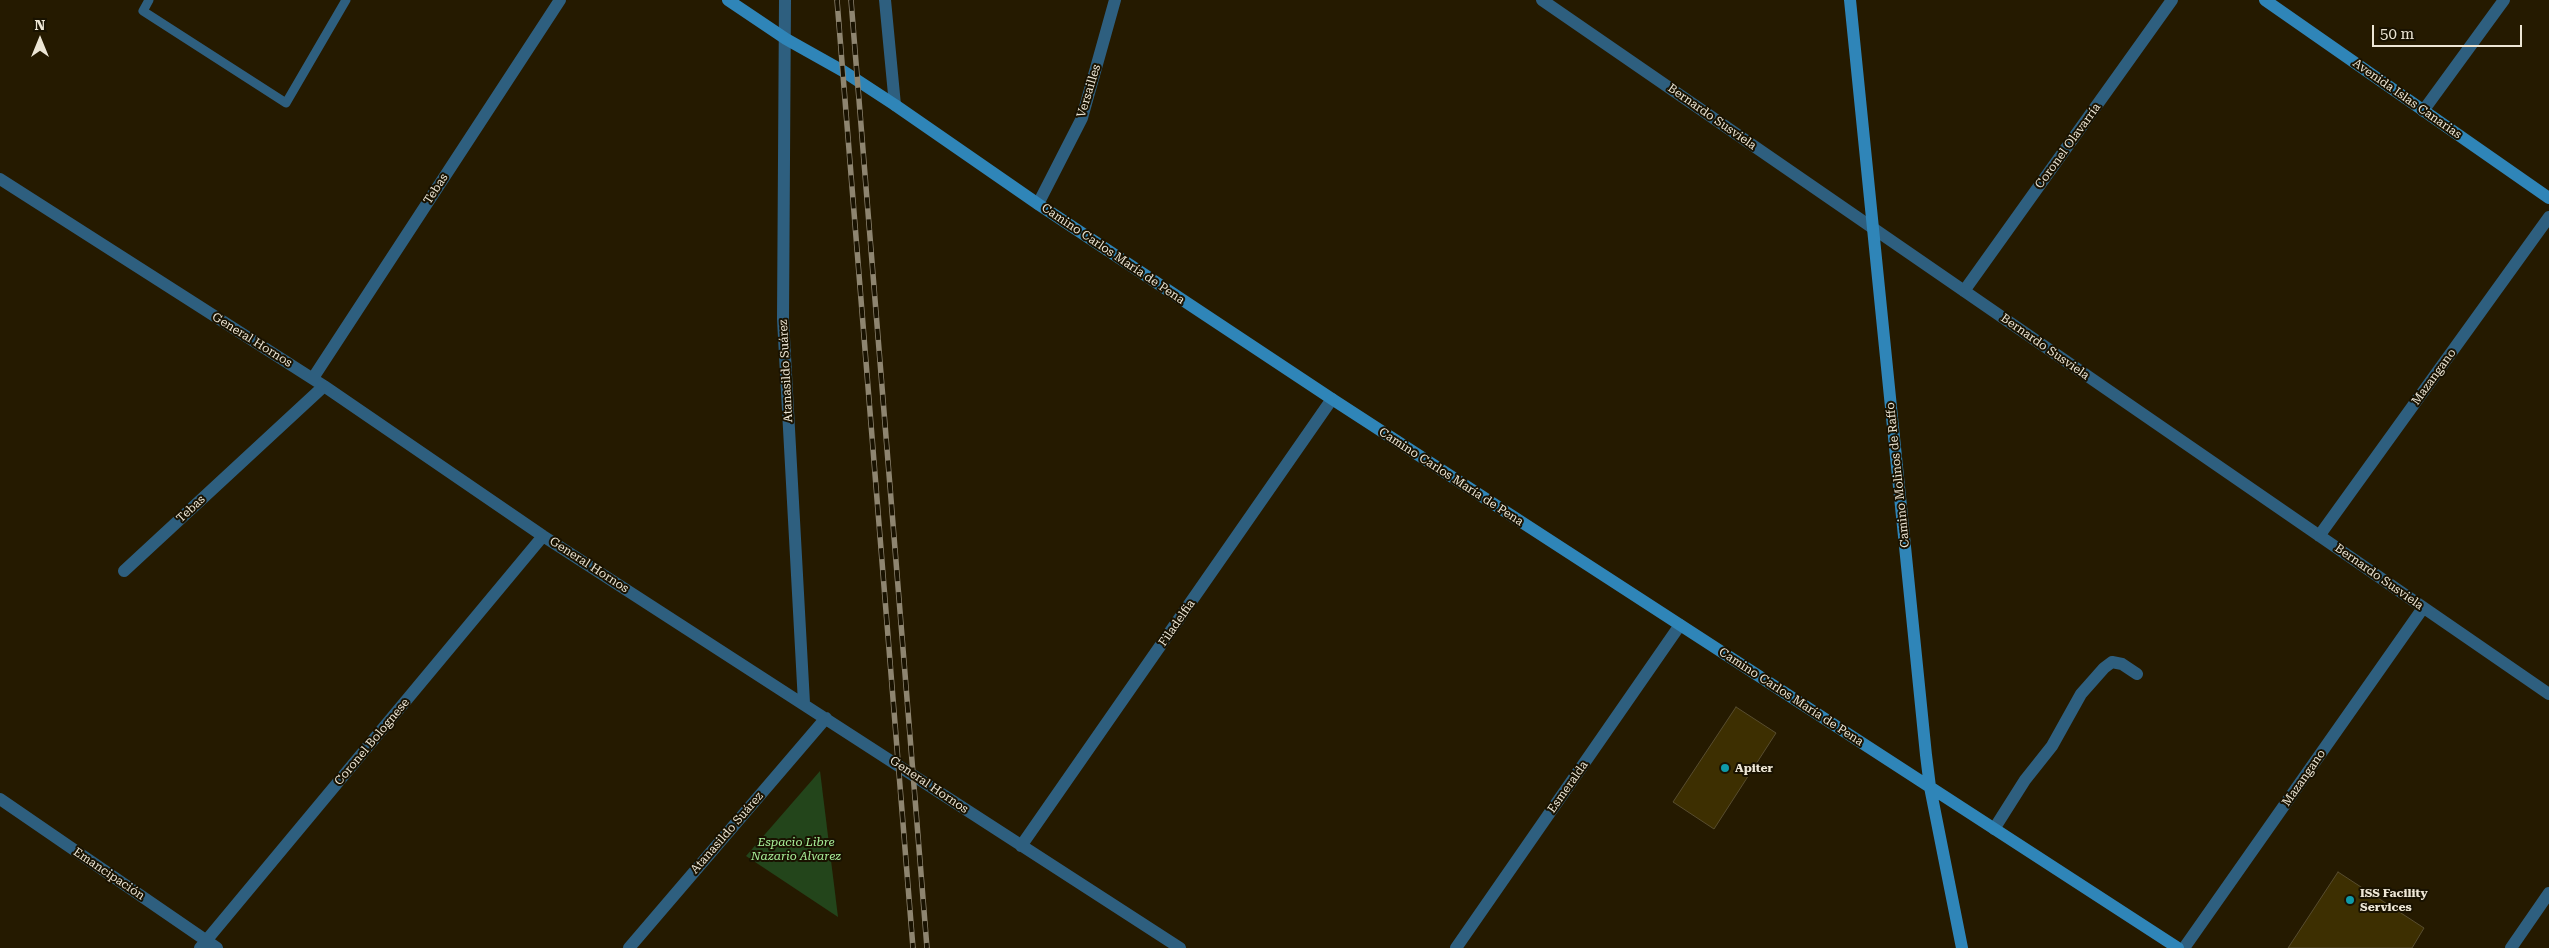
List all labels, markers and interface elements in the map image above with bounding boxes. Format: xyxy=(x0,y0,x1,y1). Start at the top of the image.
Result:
north arrow xyxy=(15,15,65,65)
scale bar xyxy=(2374,15,2524,47)
text: N xyxy=(35,17,45,33)
text: 50 m xyxy=(2380,25,2414,43)
street label: Avenida Islas Canarias xyxy=(2350,56,2464,142)
street label: Versailles xyxy=(1074,63,1104,119)
street label: Bernardo Susviela xyxy=(1665,81,1759,153)
street label: Coronel Olavarría xyxy=(2032,101,2104,191)
street label: Tebas xyxy=(421,171,451,207)
street label: Camino Carlos María de Pena xyxy=(1039,201,1187,307)
street label: General Hornos xyxy=(209,310,295,370)
street label: Bernardo Susviela xyxy=(1998,311,2092,383)
street label: Atanasildo Suárez xyxy=(776,319,796,423)
street label: Mazangano xyxy=(2409,346,2459,408)
street label: Camino Molinos de Raffo xyxy=(1883,402,1913,548)
street label: Camino Carlos María de Pena xyxy=(1376,425,1526,529)
street label: Tebas xyxy=(174,492,208,526)
street label: General Hornos xyxy=(547,534,631,596)
street label: Bernardo Susviela xyxy=(2332,541,2426,613)
street label: Filadelfia xyxy=(1156,597,1198,649)
street label: Camino Carlos María de Pena xyxy=(1716,645,1866,749)
street label: Coronel Bolognese xyxy=(331,696,413,788)
street label: Mazangano xyxy=(2279,747,2329,809)
street label: General Hornos xyxy=(887,753,971,817)
street label: Esmeralda xyxy=(1545,758,1591,816)
place label: Apiter xyxy=(1735,761,1773,775)
marker: Apiter xyxy=(1719,762,1731,774)
street label: Atanasildo Suárez xyxy=(688,789,766,877)
park label: Espacio Libre Nazario Alvarez xyxy=(751,835,841,863)
street label: Emancipación xyxy=(70,845,148,903)
place label: ISS Facility Services xyxy=(2360,886,2428,914)
marker: ISS Facility Services xyxy=(2344,894,2356,906)

